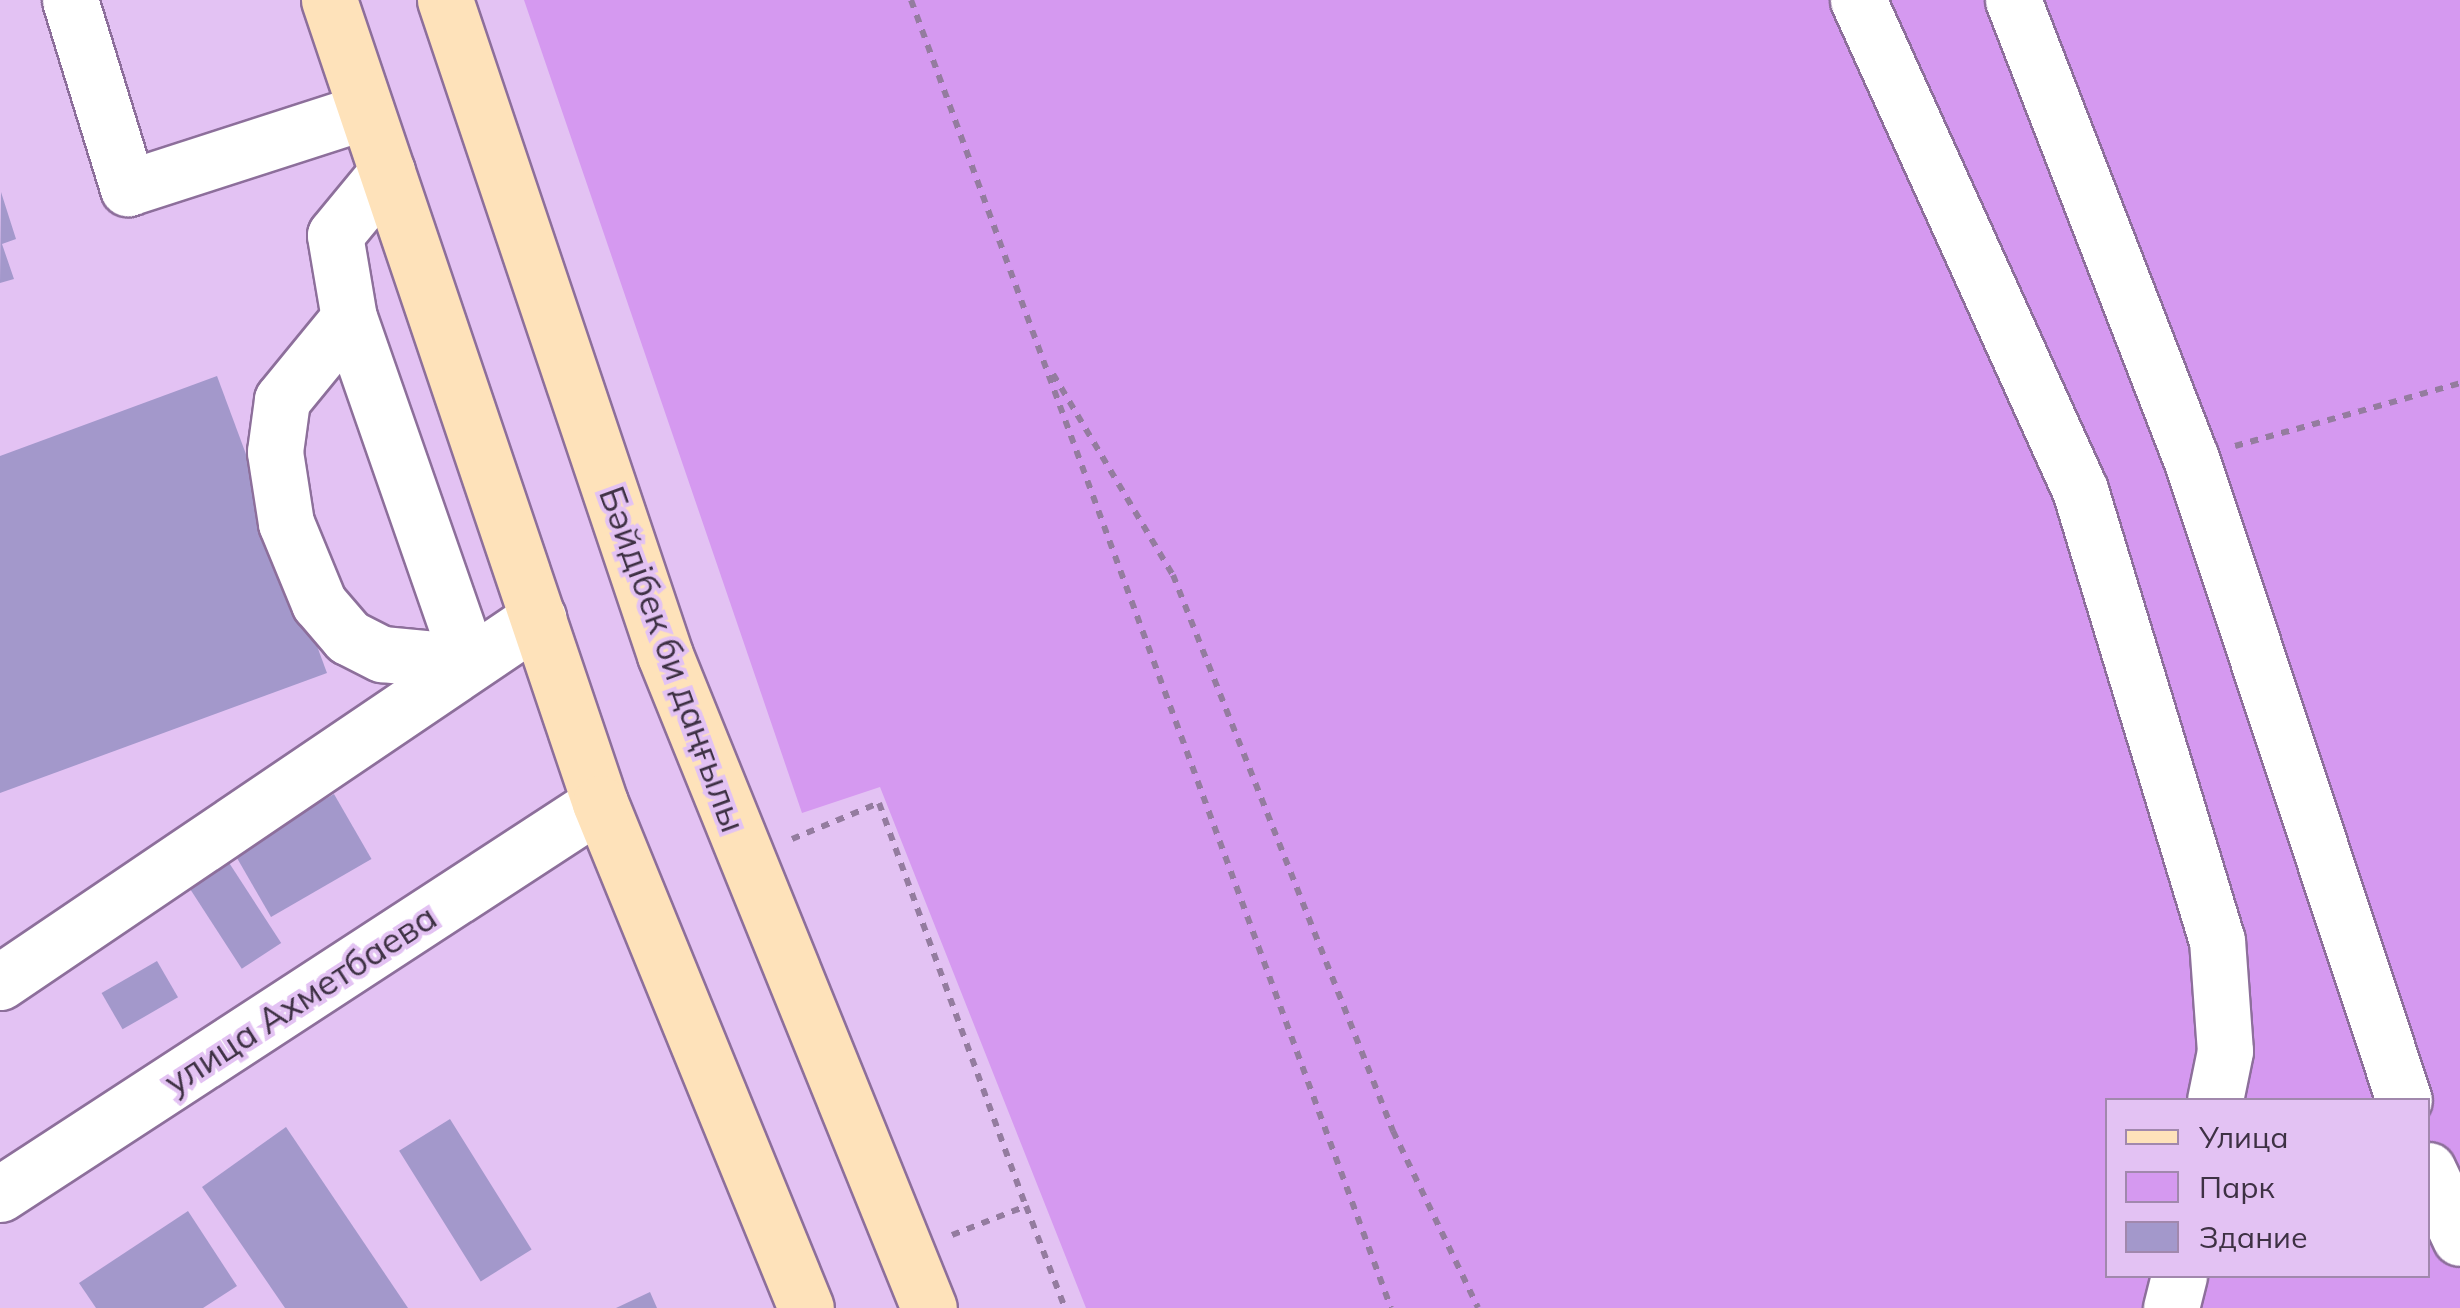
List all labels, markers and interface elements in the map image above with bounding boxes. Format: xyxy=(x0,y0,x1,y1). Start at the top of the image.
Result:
street label: Бәйдібек би даңғылы xyxy=(591,481,755,837)
street label: улица Ахметбаева xyxy=(156,895,444,1103)
legend xyxy=(2105,1098,2430,1278)
text: Улица xyxy=(2199,1118,2289,1156)
text: Парк xyxy=(2199,1168,2275,1206)
text: Здание xyxy=(2199,1218,2308,1256)

